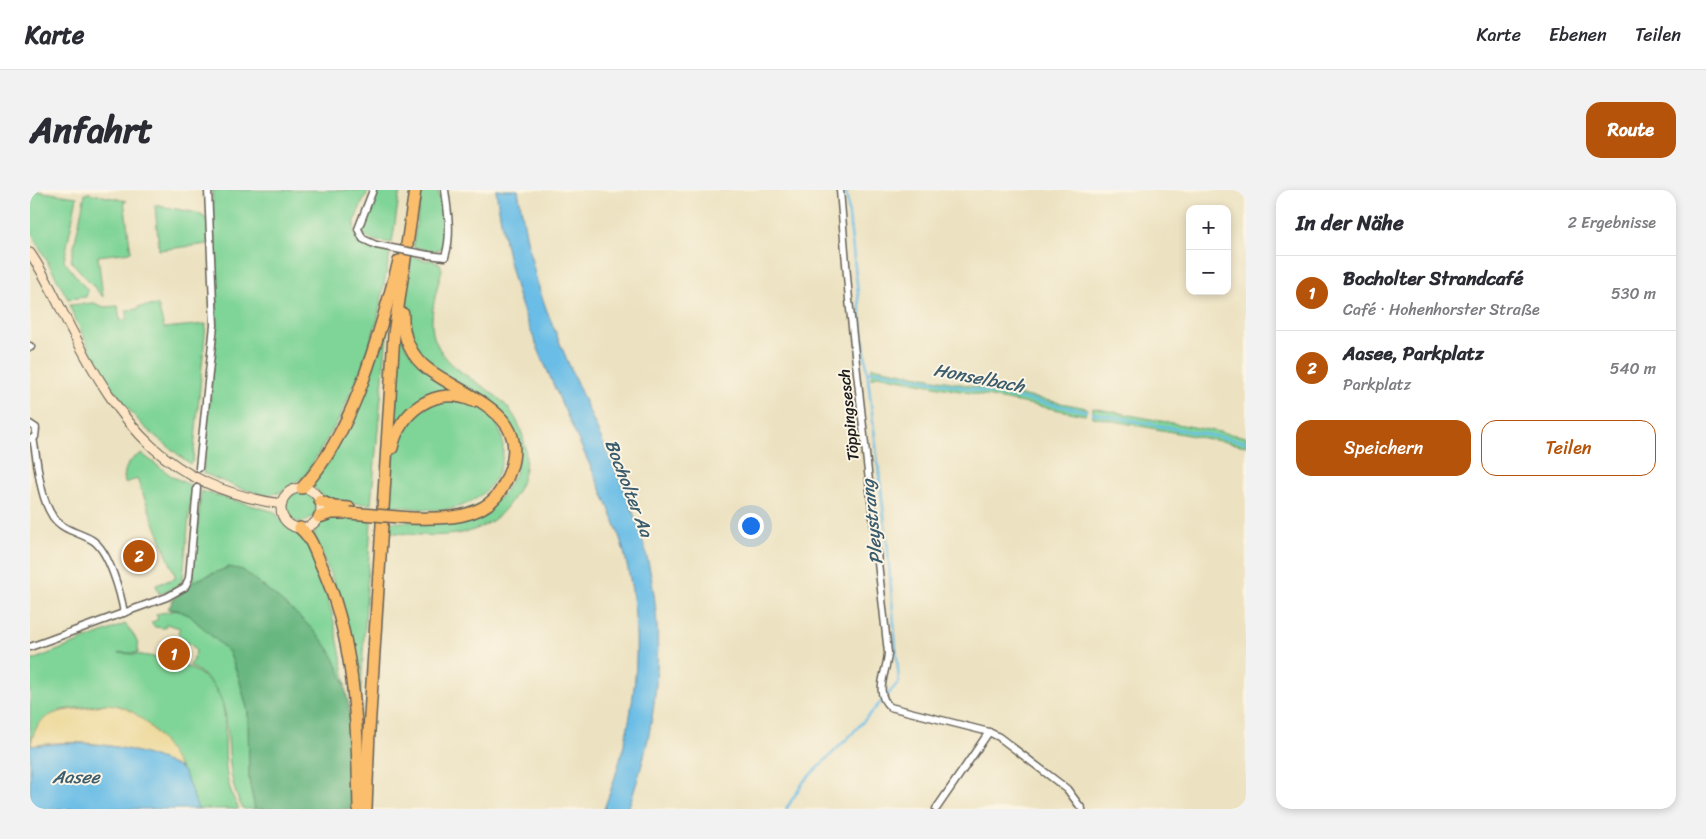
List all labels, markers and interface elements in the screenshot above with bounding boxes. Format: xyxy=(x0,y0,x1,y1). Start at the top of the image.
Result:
text: Karte xyxy=(25,14,84,56)
text: Karte xyxy=(1477,19,1521,51)
text: Ebenen xyxy=(1549,19,1607,51)
text: Teilen xyxy=(1635,19,1681,51)
text: Anfahrt xyxy=(30,99,153,161)
button: Route xyxy=(1586,102,1676,158)
text: In der Nähe xyxy=(1296,204,1404,242)
map controls xyxy=(1186,205,1231,295)
button: + xyxy=(1186,205,1231,250)
text: 2 Ergebnisse xyxy=(1568,208,1656,237)
button: − xyxy=(1186,250,1231,295)
text: Bocholter Strandcafé xyxy=(1343,262,1524,295)
text: 1 xyxy=(1309,279,1315,308)
text: 530 m xyxy=(1611,279,1656,308)
text: Café · Hohenhorster Straße xyxy=(1343,295,1540,324)
text: Aasee, Parkplatz xyxy=(1343,337,1484,370)
water label: Honselbach xyxy=(931,354,1029,403)
text: 2 xyxy=(1307,354,1317,383)
text: 540 m xyxy=(1610,354,1656,383)
street label: Töppingsesch xyxy=(829,368,868,462)
text: Parkplatz xyxy=(1343,370,1411,399)
button: Speichern xyxy=(1296,420,1471,476)
button: Teilen xyxy=(1481,420,1656,476)
water label: Bocholter Aa xyxy=(596,434,663,543)
water label: Pleystrang xyxy=(851,476,892,566)
your location xyxy=(738,513,764,539)
pin: 2 xyxy=(123,537,155,575)
pin: 1 xyxy=(158,635,190,673)
water label: Aasee xyxy=(51,761,102,793)

